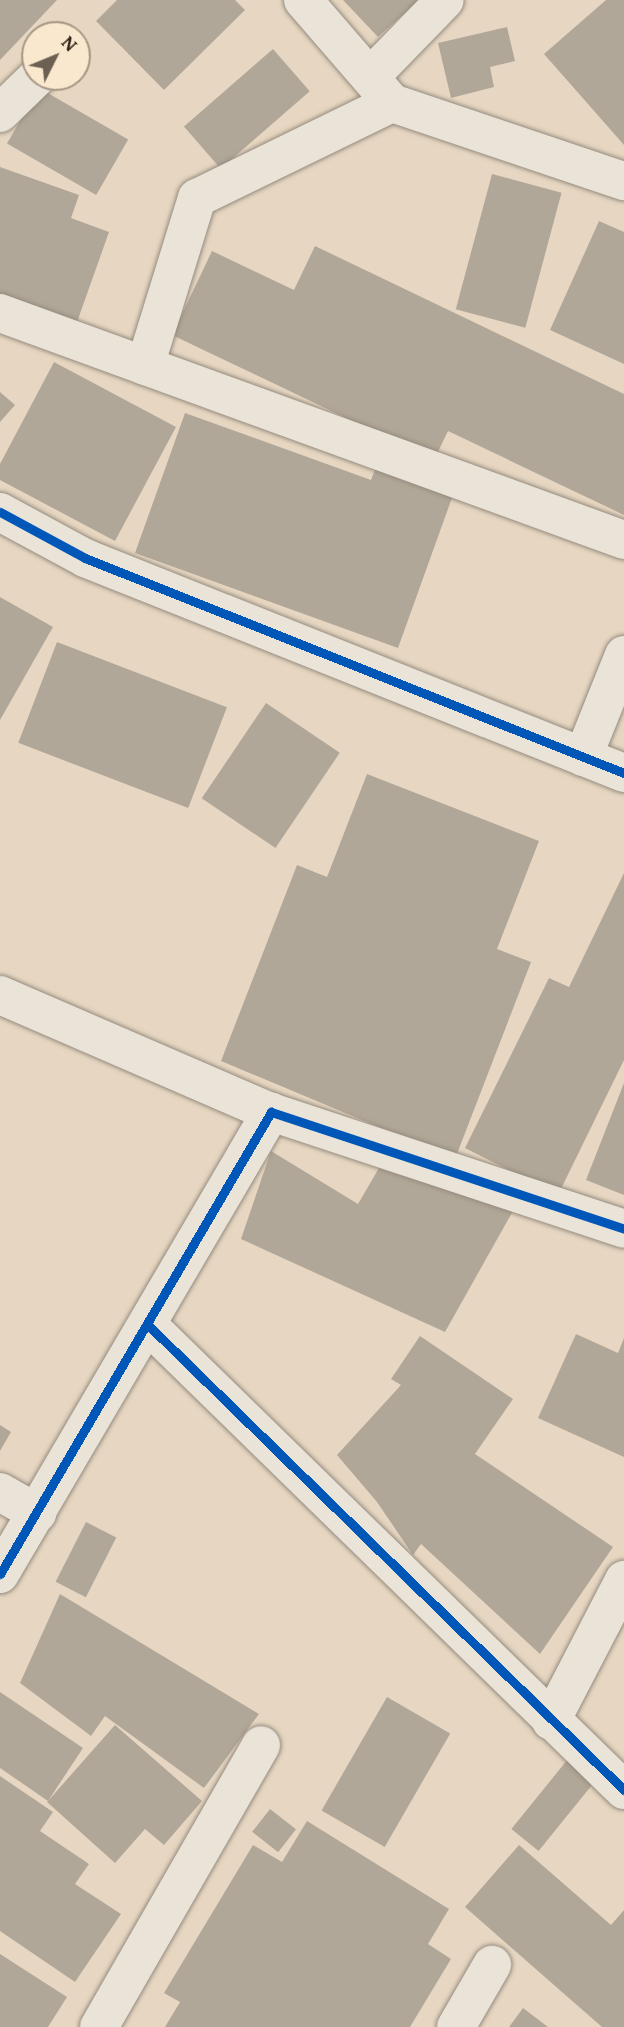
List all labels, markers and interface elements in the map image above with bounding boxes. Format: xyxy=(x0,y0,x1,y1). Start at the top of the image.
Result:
north arrow xyxy=(21,21,91,91)
text: N xyxy=(55,29,84,57)

